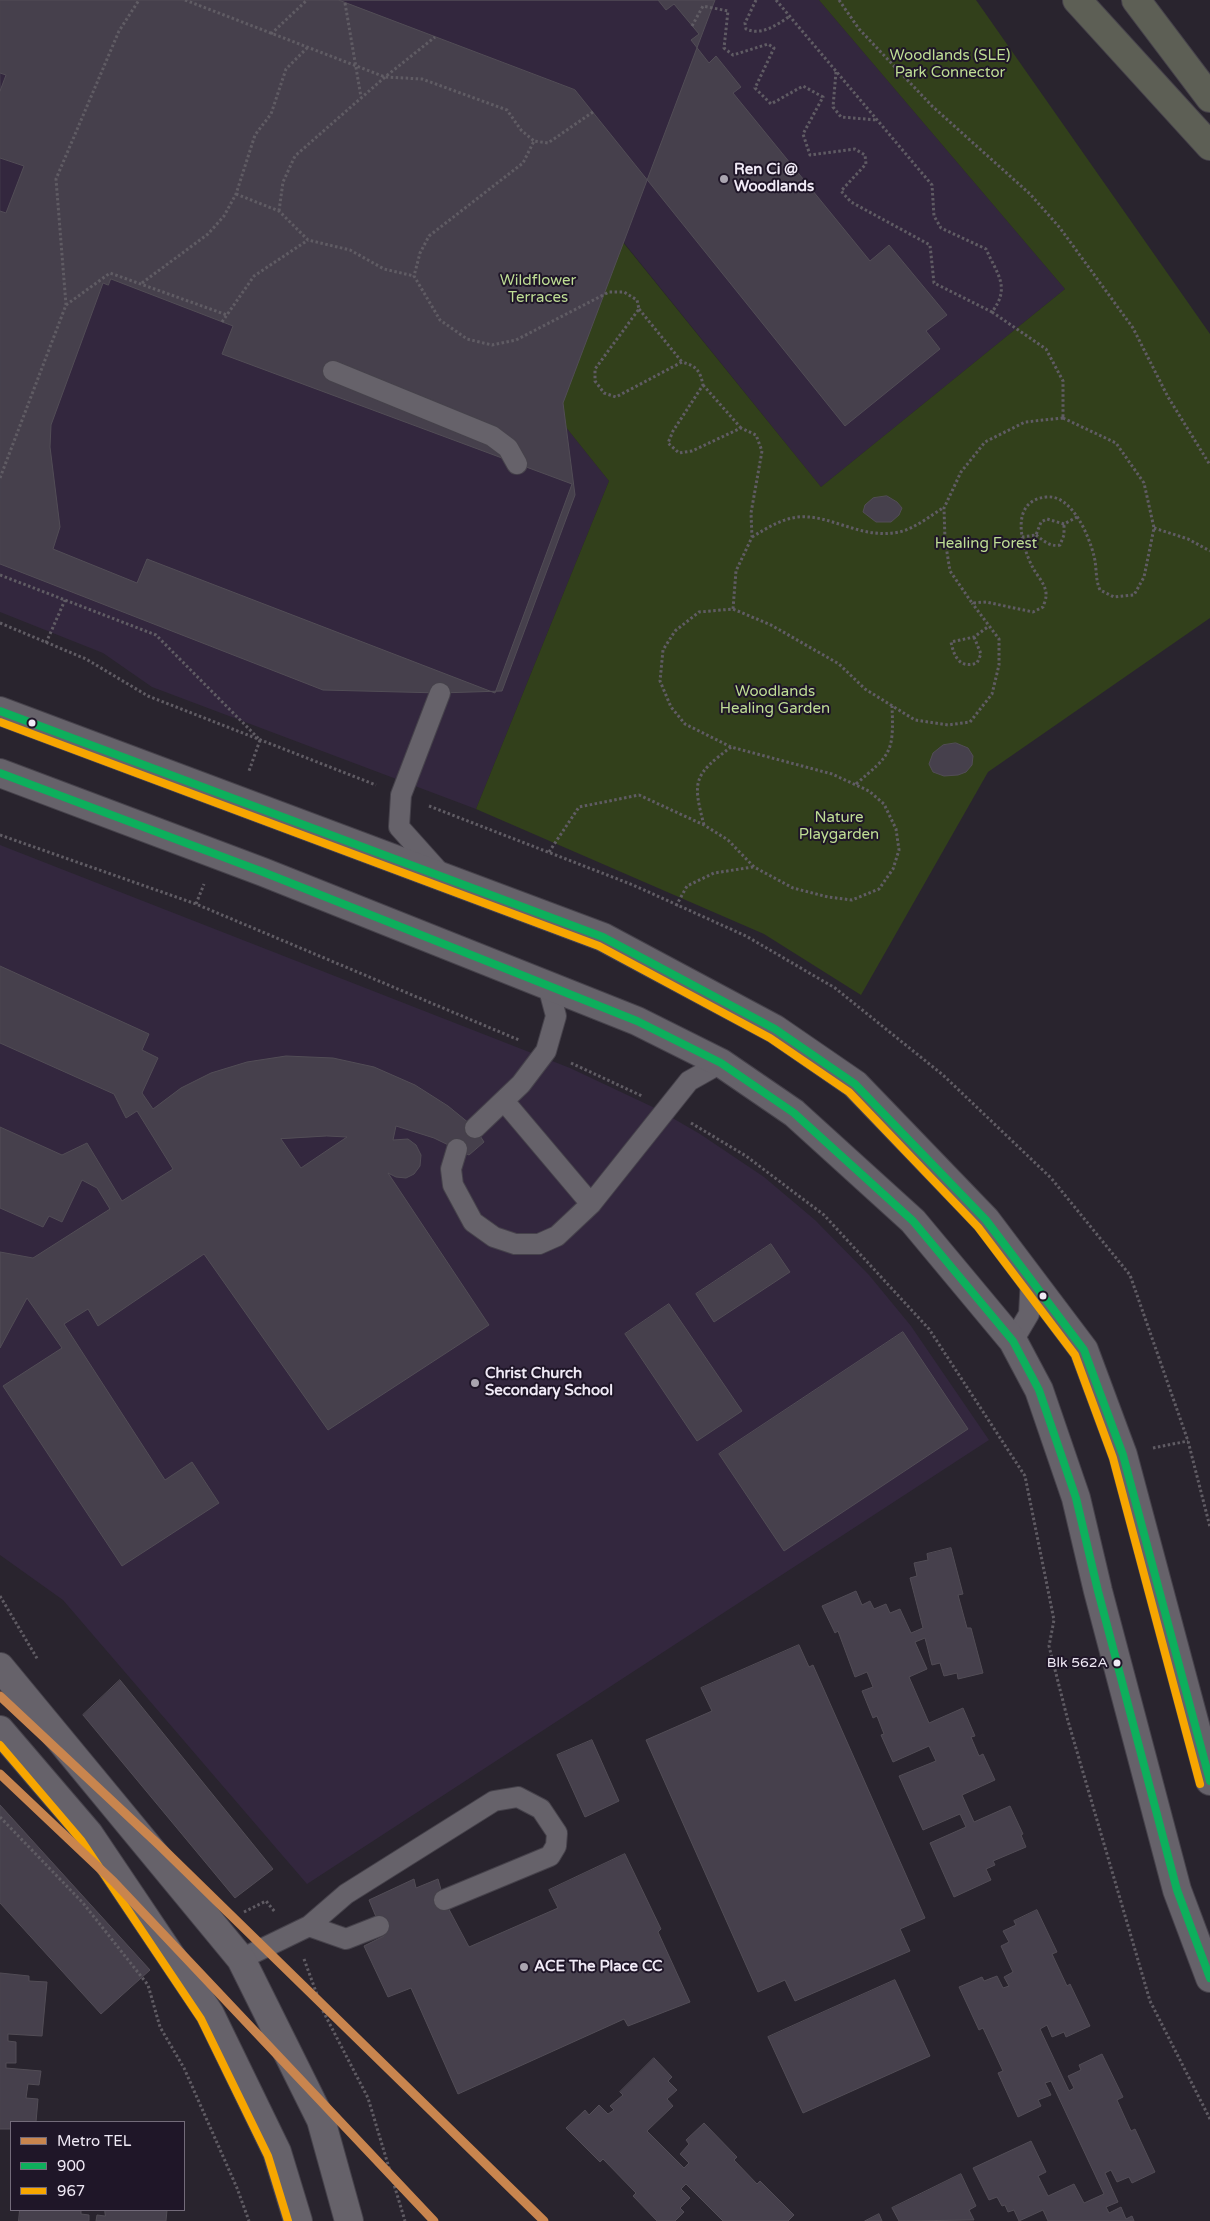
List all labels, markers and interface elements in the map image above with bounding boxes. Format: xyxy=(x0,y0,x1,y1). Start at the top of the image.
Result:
park label: Woodlands (SLE) Park Connector xyxy=(890,47,1010,82)
place label: Ren Ci @ Woodlands xyxy=(734,161,814,196)
marker: Ren Ci @ Woodlands xyxy=(718,173,730,185)
park label: Wildflower Terraces xyxy=(500,272,576,307)
park label: Healing Forest xyxy=(935,535,1037,553)
park label: Woodlands Healing Garden xyxy=(720,683,830,718)
unlabelled marker xyxy=(27,718,37,728)
park label: Nature Playgarden xyxy=(799,809,879,844)
unlabelled marker xyxy=(1038,1291,1048,1301)
place label: Christ Church Secondary School xyxy=(485,1365,613,1400)
marker: Christ Church Secondary School xyxy=(469,1377,481,1389)
place label: Blk 562A xyxy=(1047,1655,1108,1671)
marker: Blk 562A xyxy=(1112,1658,1122,1668)
place label: ACE The Place CC xyxy=(534,1958,662,1976)
marker: ACE The Place CC xyxy=(518,1961,530,1973)
legend xyxy=(10,2121,185,2211)
text: Metro TEL xyxy=(57,2132,131,2150)
text: 900 xyxy=(57,2157,85,2175)
text: 967 xyxy=(57,2182,85,2200)

